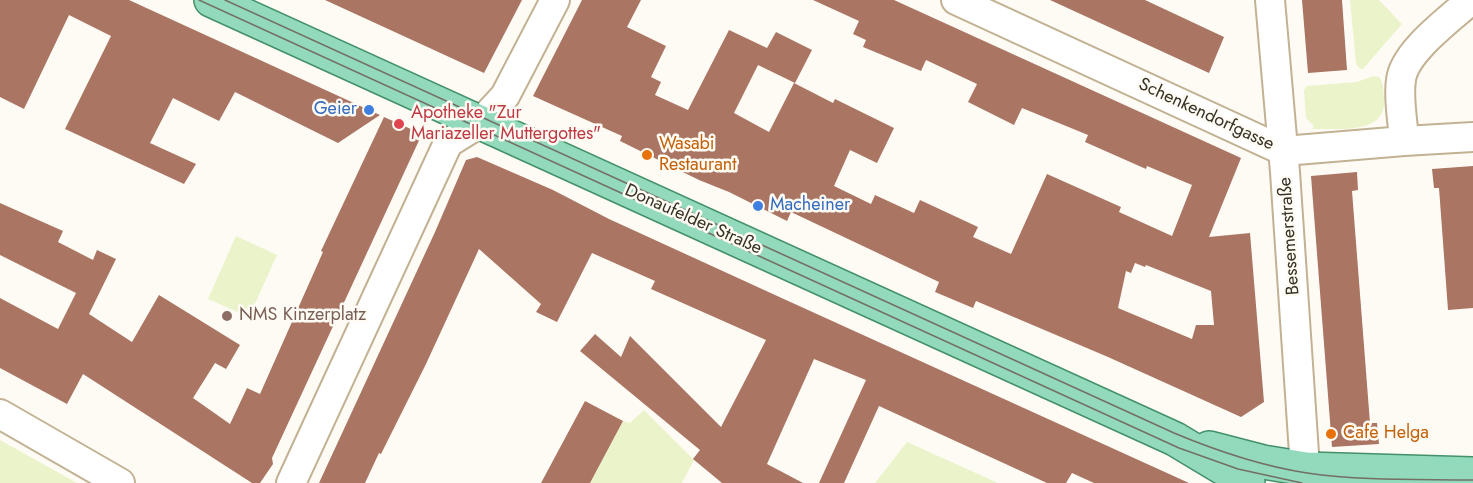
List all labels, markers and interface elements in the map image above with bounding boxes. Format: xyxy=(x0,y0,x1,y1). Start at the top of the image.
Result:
street label: Schenkendorfgasse xyxy=(1135,74,1277,156)
place label: Geier xyxy=(314,99,357,121)
marker: Geier xyxy=(362,103,376,117)
place label: Apotheke "Zur Mariazeller Muttergottes" xyxy=(411,103,601,146)
marker: Apotheke "Zur Mariazeller Muttergottes" xyxy=(392,117,406,131)
place label: Wasabi Restaurant xyxy=(659,134,737,176)
marker: Wasabi Restaurant xyxy=(640,148,654,162)
street label: Bessemerstraße xyxy=(1275,176,1305,296)
street label: Donaufelder Straße xyxy=(621,180,765,260)
place label: Macheiner xyxy=(770,195,850,217)
marker: Macheiner xyxy=(751,199,765,213)
place label: NMS Kinzerplatz xyxy=(239,305,366,327)
marker: NMS Kinzerplatz xyxy=(220,309,234,323)
place label: Cafe Helga xyxy=(1343,423,1429,445)
marker: Cafe Helga xyxy=(1324,427,1338,441)

